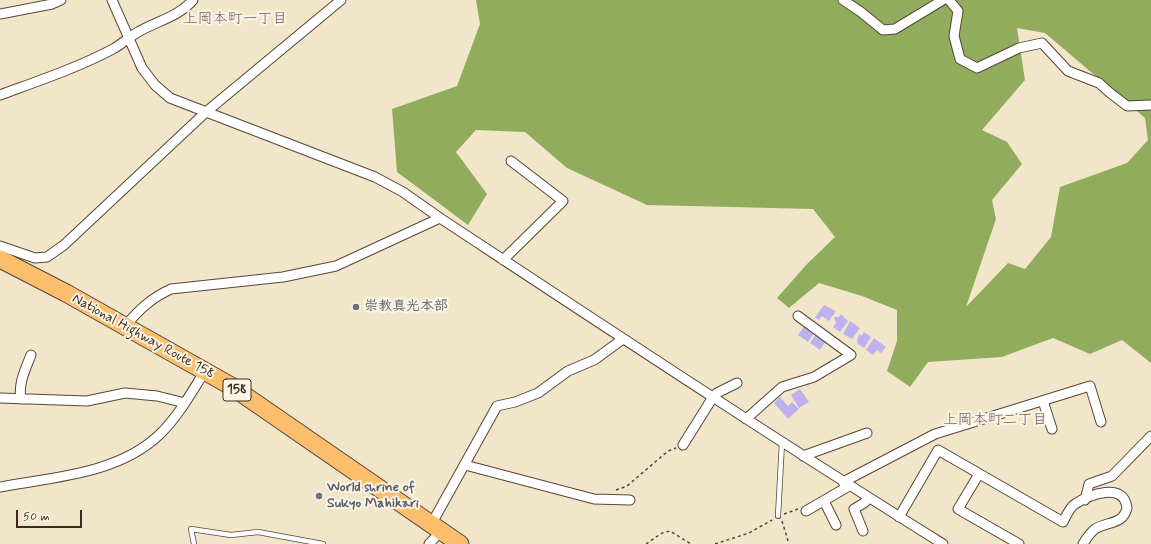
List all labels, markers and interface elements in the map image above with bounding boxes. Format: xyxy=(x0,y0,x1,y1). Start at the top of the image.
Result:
district label: 上岡本町一丁目 xyxy=(183,11,287,29)
street label: National Highway Route 158 xyxy=(69,291,217,383)
place label: 崇教真光本部 xyxy=(364,299,448,315)
marker: 崇教真光本部 xyxy=(351,302,361,312)
road number: 158 xyxy=(223,379,251,401)
district label: 上岡本町二丁目 xyxy=(943,412,1047,430)
place label: World shrine of Sukyo Mahikari xyxy=(327,480,419,512)
marker: World shrine of Sukyo Mahikari xyxy=(314,491,324,501)
scale bar xyxy=(18,502,84,528)
text: 50 m xyxy=(23,509,50,525)

